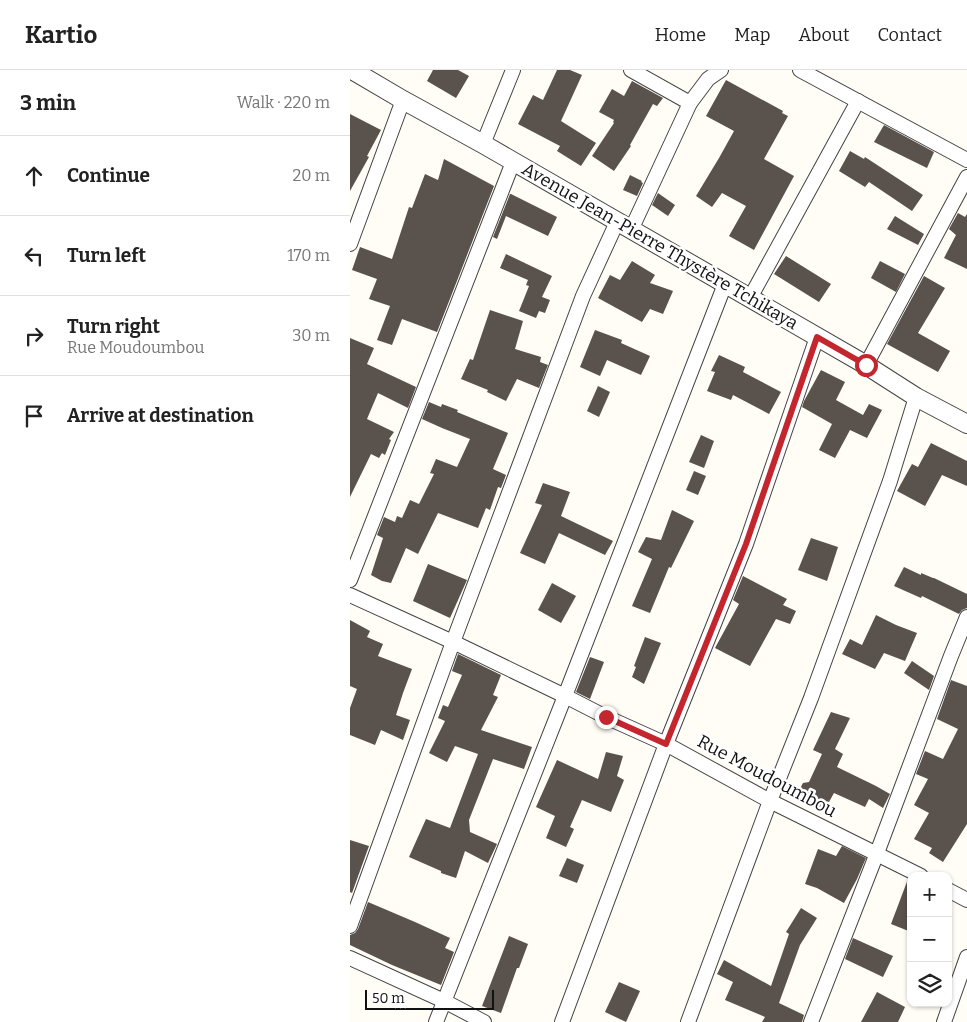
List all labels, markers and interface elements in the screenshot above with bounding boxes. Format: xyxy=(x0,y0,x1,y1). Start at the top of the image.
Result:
text: Kartio xyxy=(25,21,97,49)
text: Home xyxy=(655,24,706,46)
text: Map xyxy=(734,24,770,46)
text: About xyxy=(798,24,849,46)
text: Contact xyxy=(877,24,942,46)
text: 3 min xyxy=(20,90,76,116)
text: Walk · 220 m xyxy=(237,93,330,112)
street label: Avenue Jean-Pierre Thystère Tchikaya xyxy=(518,158,802,334)
icon: ahead xyxy=(20,162,48,190)
text: Continue xyxy=(67,164,150,187)
text: 20 m xyxy=(293,166,330,185)
icon: left xyxy=(20,242,48,270)
text: Turn left xyxy=(67,244,146,267)
text: 170 m xyxy=(287,246,330,265)
text: Turn right xyxy=(67,315,160,338)
icon: right xyxy=(20,322,48,350)
text: 30 m xyxy=(292,326,330,345)
text: Rue Moudoumbou xyxy=(67,338,205,357)
route start xyxy=(855,354,878,377)
icon: arrive xyxy=(20,402,48,430)
text: Arrive at destination xyxy=(67,404,254,427)
route end xyxy=(595,706,618,729)
street label: Rue Moudoumbou xyxy=(694,730,840,822)
map controls xyxy=(907,872,952,1007)
button: + xyxy=(907,872,952,917)
button: − xyxy=(907,917,952,962)
button: layers xyxy=(907,962,952,1007)
scale bar xyxy=(365,987,494,1010)
text: 50 m xyxy=(372,990,405,1007)

